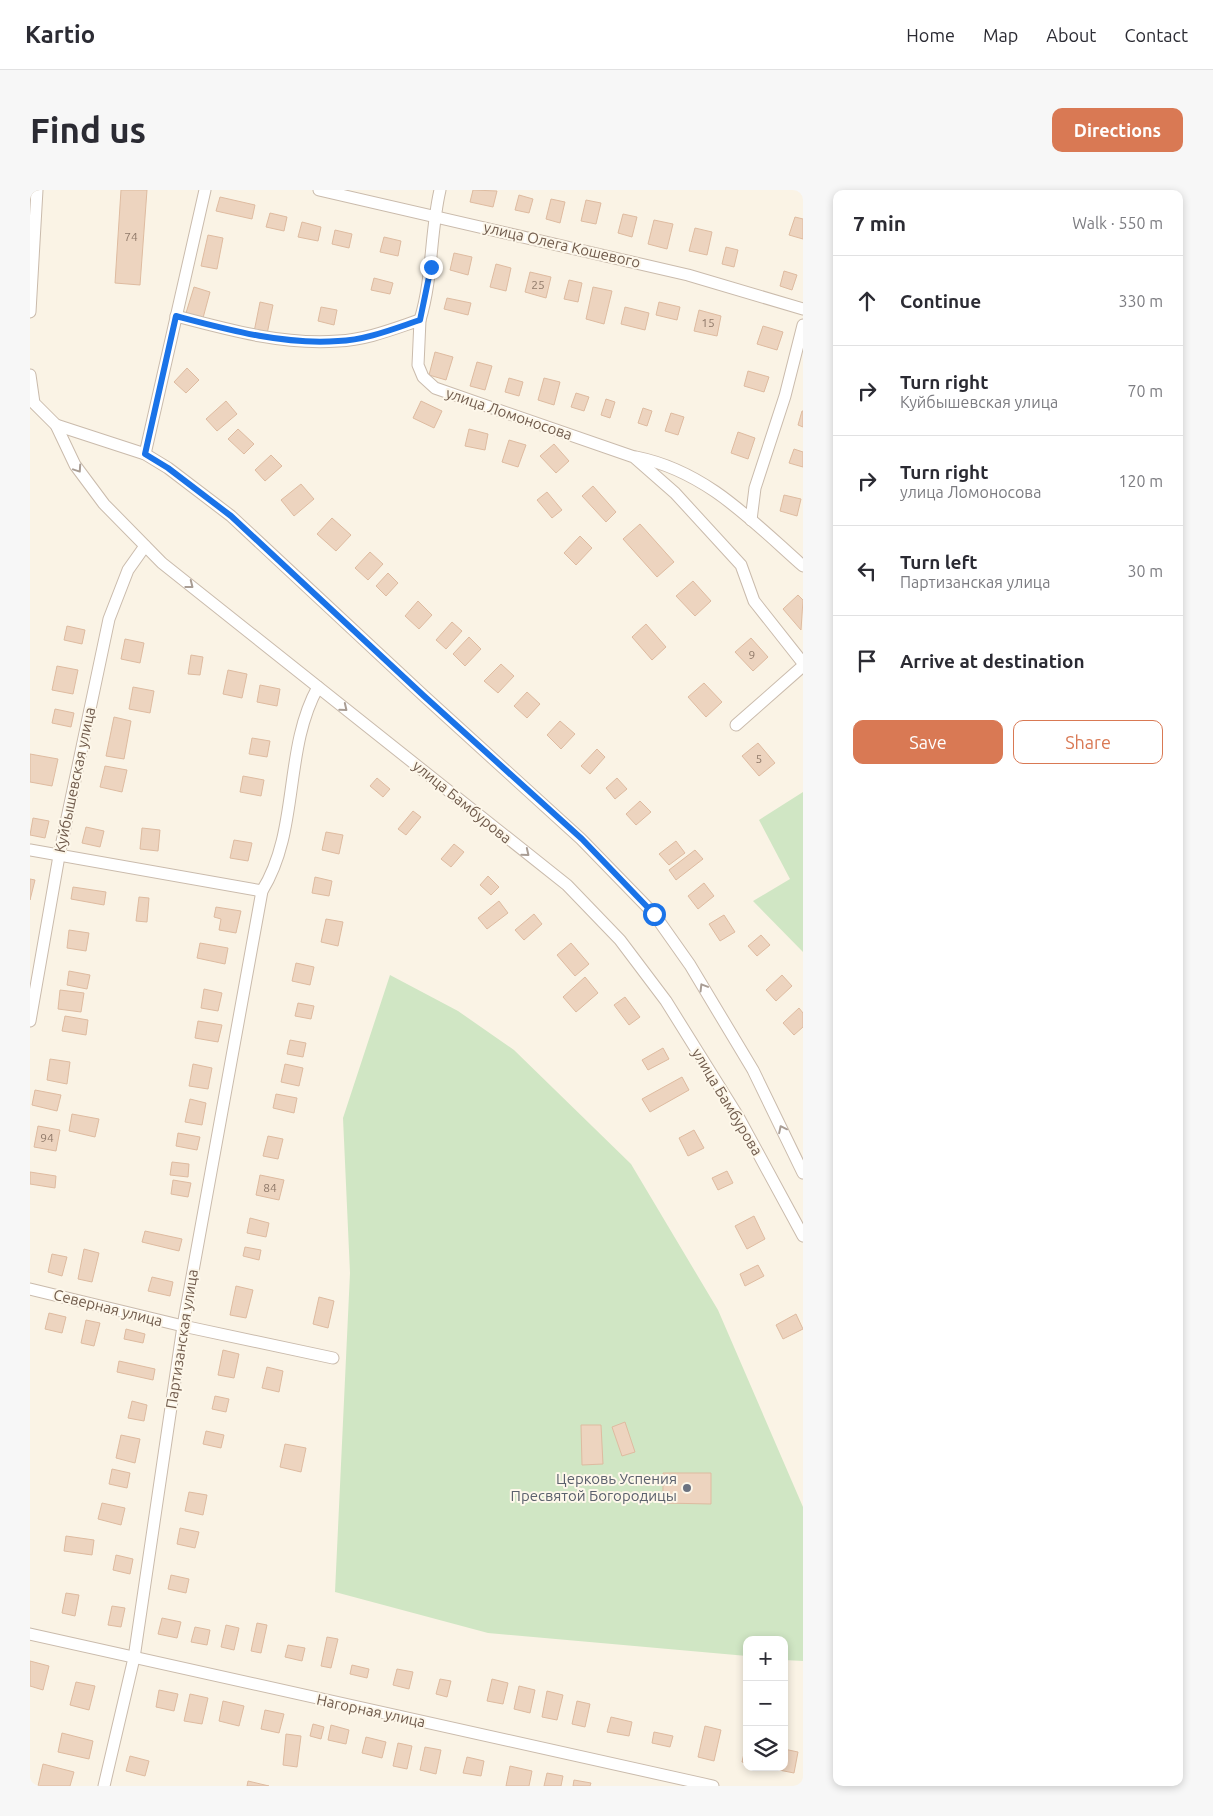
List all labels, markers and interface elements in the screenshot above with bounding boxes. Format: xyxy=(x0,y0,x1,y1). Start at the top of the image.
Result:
text: Kartio xyxy=(25,21,95,48)
text: Home xyxy=(906,25,955,45)
text: Map xyxy=(983,25,1018,45)
text: About xyxy=(1046,25,1096,45)
text: Contact xyxy=(1124,25,1188,45)
button: Directions xyxy=(1052,108,1183,152)
text: Find us xyxy=(30,110,146,150)
text: 7 min xyxy=(853,211,906,235)
text: Walk · 550 m xyxy=(1072,214,1163,232)
street label: улица Олега Кошевого xyxy=(482,218,642,271)
house number: 74 xyxy=(124,230,138,243)
route end xyxy=(420,256,443,279)
house number: 25 xyxy=(531,278,545,291)
icon: ahead xyxy=(853,287,881,315)
text: Continue xyxy=(900,290,981,312)
text: 330 m xyxy=(1118,292,1163,310)
house number: 15 xyxy=(701,316,715,329)
text: Turn right xyxy=(900,371,988,393)
icon: right xyxy=(853,377,881,405)
text: 70 m xyxy=(1127,382,1163,400)
street label: улица Ломоносова xyxy=(444,384,575,443)
text: Куйбышевская улица xyxy=(900,393,1058,411)
text: Turn right xyxy=(900,461,988,483)
one-way arrow xyxy=(72,463,81,472)
icon: right xyxy=(853,467,881,495)
text: 120 m xyxy=(1118,472,1163,490)
text: улица Ломоносова xyxy=(900,483,1041,501)
text: Turn left xyxy=(900,551,978,573)
icon: left xyxy=(853,557,881,585)
text: 30 m xyxy=(1127,562,1163,580)
text: Партизанская улица xyxy=(900,573,1050,591)
one-way arrow xyxy=(184,580,193,588)
icon: arrive xyxy=(853,647,881,675)
house number: 9 xyxy=(749,648,755,661)
text: Arrive at destination xyxy=(900,650,1085,672)
one-way arrow xyxy=(339,703,348,712)
street label: Куйбышевская улица xyxy=(51,706,98,854)
button: Save xyxy=(853,720,1003,764)
button: Share xyxy=(1013,720,1163,764)
house number: 5 xyxy=(756,752,762,765)
street label: улица Бамбурова xyxy=(410,757,515,847)
one-way arrow xyxy=(520,848,529,856)
route start xyxy=(643,903,666,926)
one-way arrow xyxy=(700,984,710,993)
street label: улица Бамбурова xyxy=(689,1045,766,1158)
one-way arrow xyxy=(778,1126,788,1135)
house number: 94 xyxy=(40,1131,54,1144)
house number: 84 xyxy=(263,1181,277,1194)
street label: Партизанская улица xyxy=(162,1268,201,1410)
street label: Северная улица xyxy=(52,1286,164,1329)
place label: Церковь Успения Пресвятой Богородицы xyxy=(511,1470,677,1504)
marker: Церковь Успения Пресвятой Богородицы xyxy=(681,1482,693,1494)
map controls xyxy=(743,1636,788,1771)
button: + xyxy=(743,1636,788,1681)
button: − xyxy=(743,1681,788,1726)
street label: Нагорная улица xyxy=(315,1691,427,1730)
button: layers xyxy=(743,1726,788,1771)

